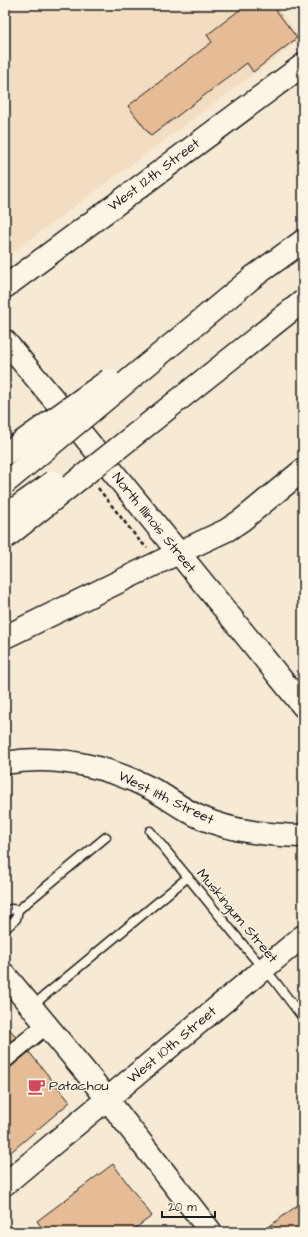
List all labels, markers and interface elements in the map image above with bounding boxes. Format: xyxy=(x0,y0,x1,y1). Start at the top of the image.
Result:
street label: West 12th Street xyxy=(104,134,204,216)
street label: North Illinois Street xyxy=(107,469,201,578)
street label: West 11th Street xyxy=(115,766,217,830)
street label: Muskingum Street xyxy=(192,865,283,968)
street label: West 10th Street xyxy=(123,1001,221,1088)
cafe icon: Patachou xyxy=(26,1076,46,1096)
place label: Patachou xyxy=(49,1076,109,1096)
scale bar xyxy=(162,1193,215,1219)
text: 20 m xyxy=(168,1199,197,1216)

